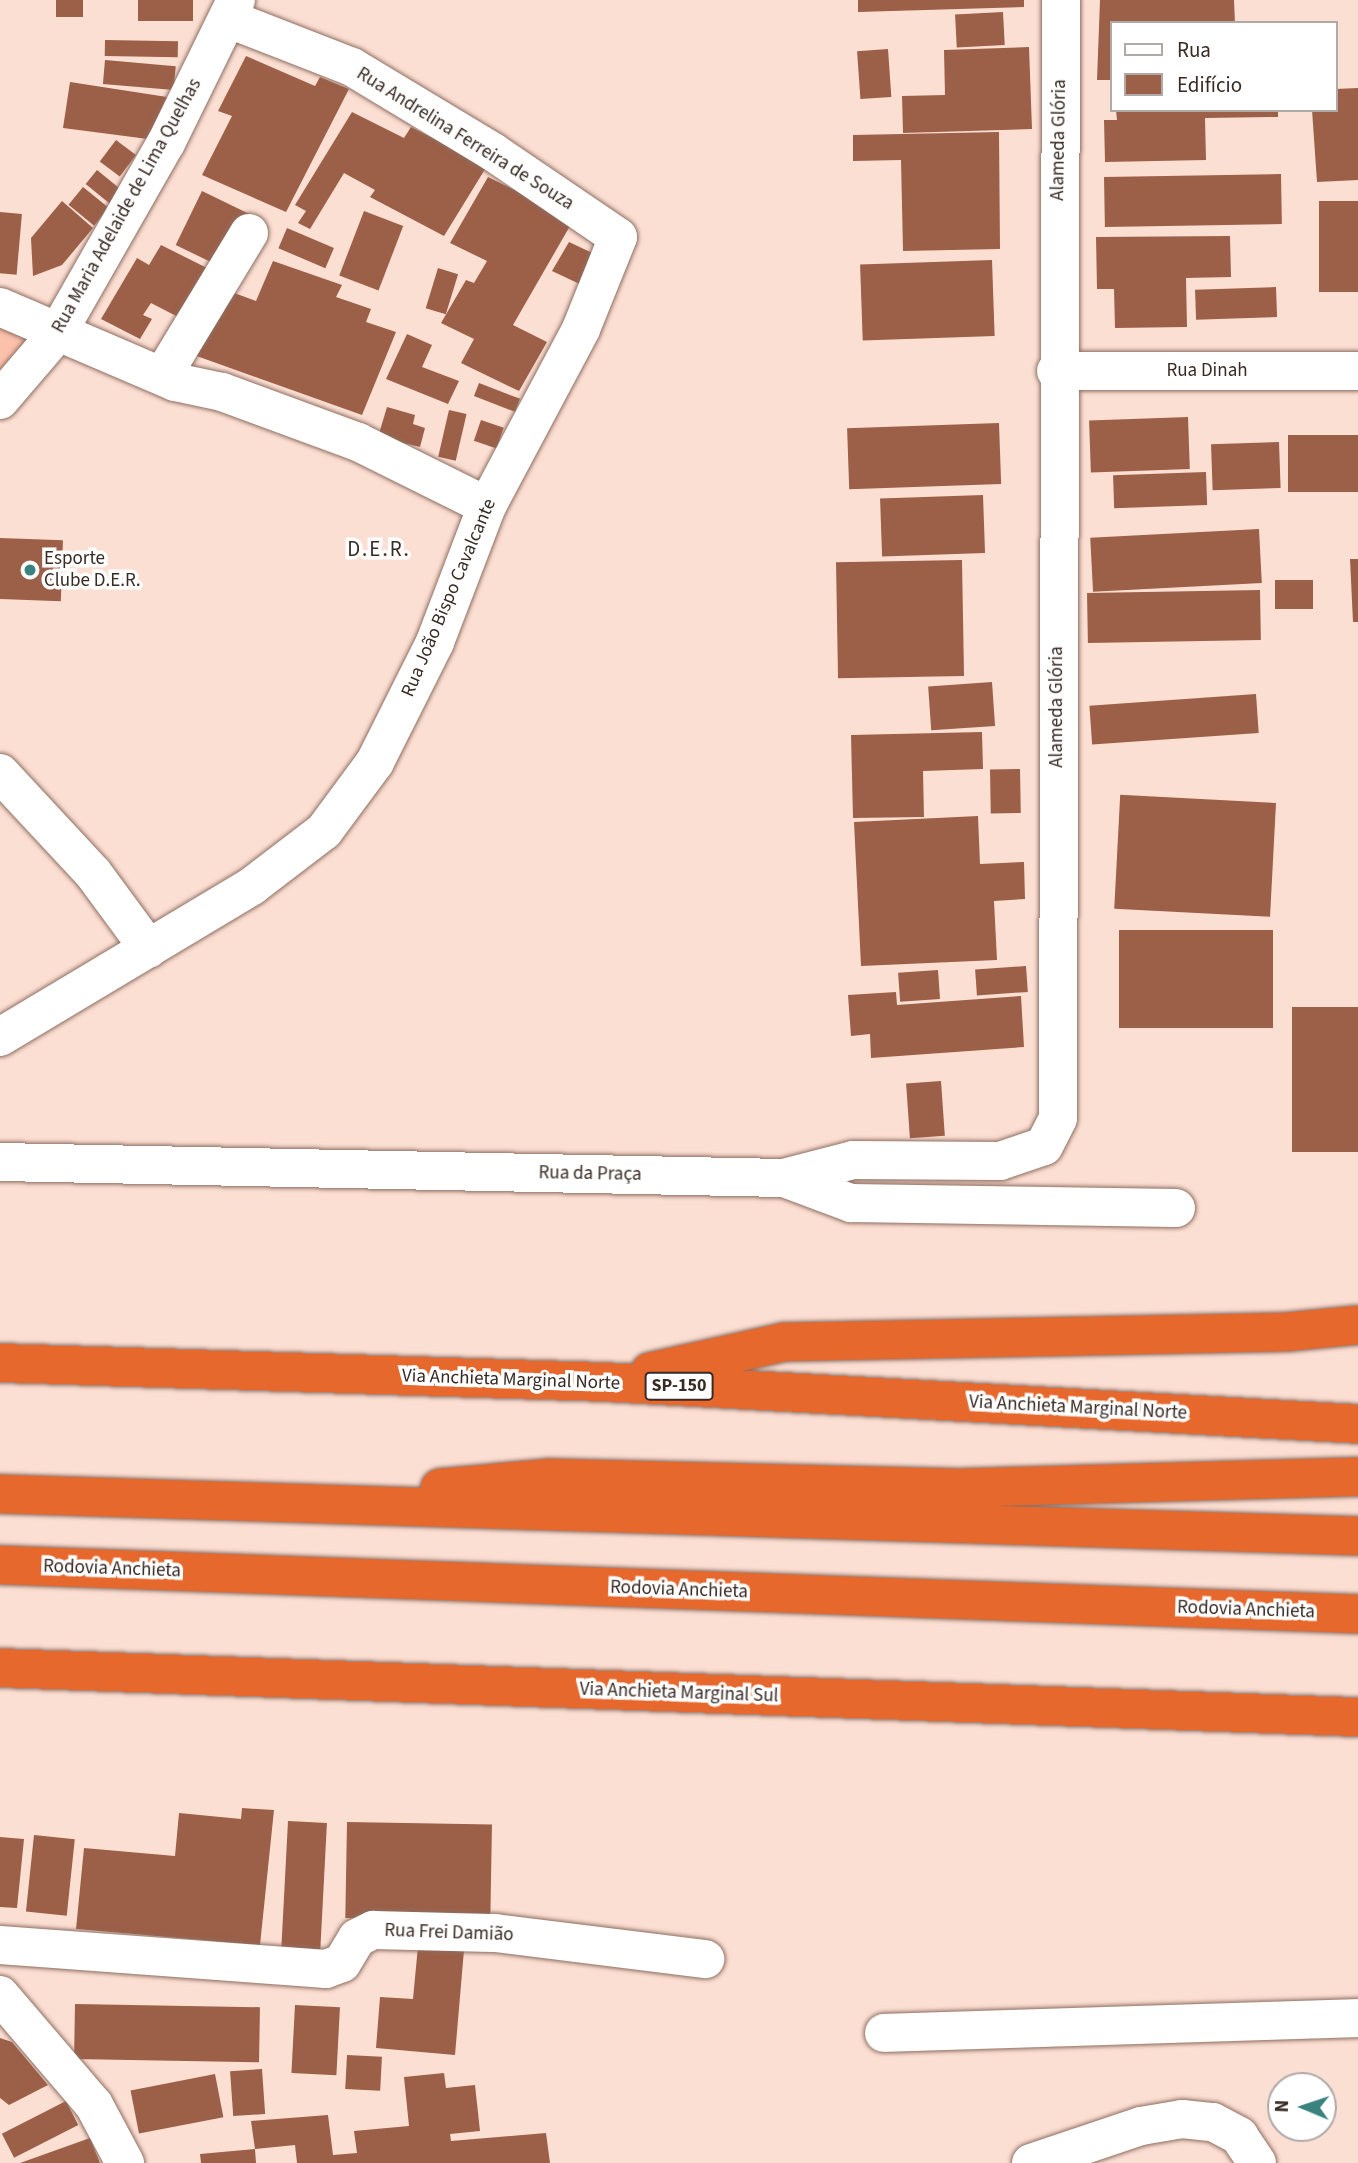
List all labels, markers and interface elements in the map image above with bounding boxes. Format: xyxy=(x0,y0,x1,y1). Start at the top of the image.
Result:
legend xyxy=(1110,21,1337,112)
text: Rua xyxy=(1177,35,1211,65)
street label: Rua Andrelina Ferreira de Souza xyxy=(352,63,578,215)
text: Edifício xyxy=(1177,70,1242,100)
street label: Rua Maria Adelaide de Lima Quelhas xyxy=(47,75,207,337)
street label: Alameda Glória xyxy=(1047,79,1071,201)
street label: Rua Dinah xyxy=(1166,360,1248,382)
street label: Rua João Bispo Cavalcante xyxy=(397,495,501,701)
district label: D.E.R. xyxy=(348,536,410,562)
place label: Esporte Clube D.E.R. xyxy=(44,548,140,592)
marker: Esporte Clube D.E.R. xyxy=(22,562,38,578)
street label: Alameda Glória xyxy=(1046,646,1068,768)
street label: Rua da Praça xyxy=(538,1162,642,1186)
street label: Via Anchieta Marginal Norte xyxy=(402,1365,620,1395)
road number: SP-150 xyxy=(644,1372,714,1400)
street label: Via Anchieta Marginal Norte xyxy=(968,1391,1188,1425)
street label: Rodovia Anchieta xyxy=(43,1555,181,1583)
street label: Rodovia Anchieta xyxy=(610,1576,748,1604)
street label: Rodovia Anchieta xyxy=(1177,1596,1315,1624)
street label: Via Anchieta Marginal Sul xyxy=(579,1678,779,1708)
street label: Rua Frei Damião xyxy=(384,1919,514,1947)
north arrow xyxy=(1267,2072,1337,2142)
text: N xyxy=(1269,2100,1296,2113)

